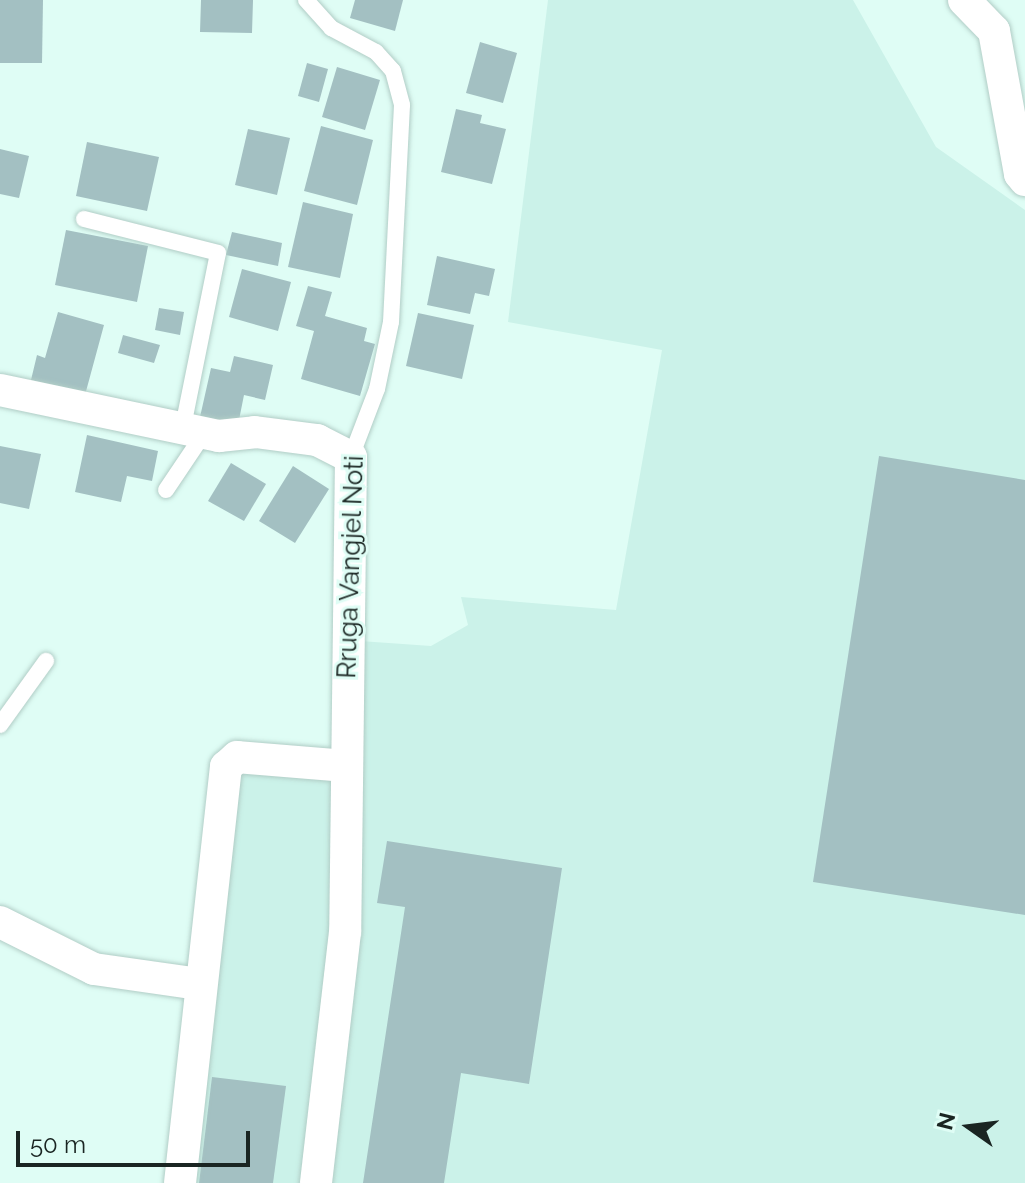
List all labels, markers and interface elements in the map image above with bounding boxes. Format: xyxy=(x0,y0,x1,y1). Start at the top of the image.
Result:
street label: Rruga Vangjel Noti xyxy=(331,454,371,680)
north arrow xyxy=(929,1087,1009,1167)
text: N xyxy=(931,1110,960,1132)
scale bar xyxy=(20,1115,254,1165)
text: 50 m xyxy=(30,1130,86,1159)

